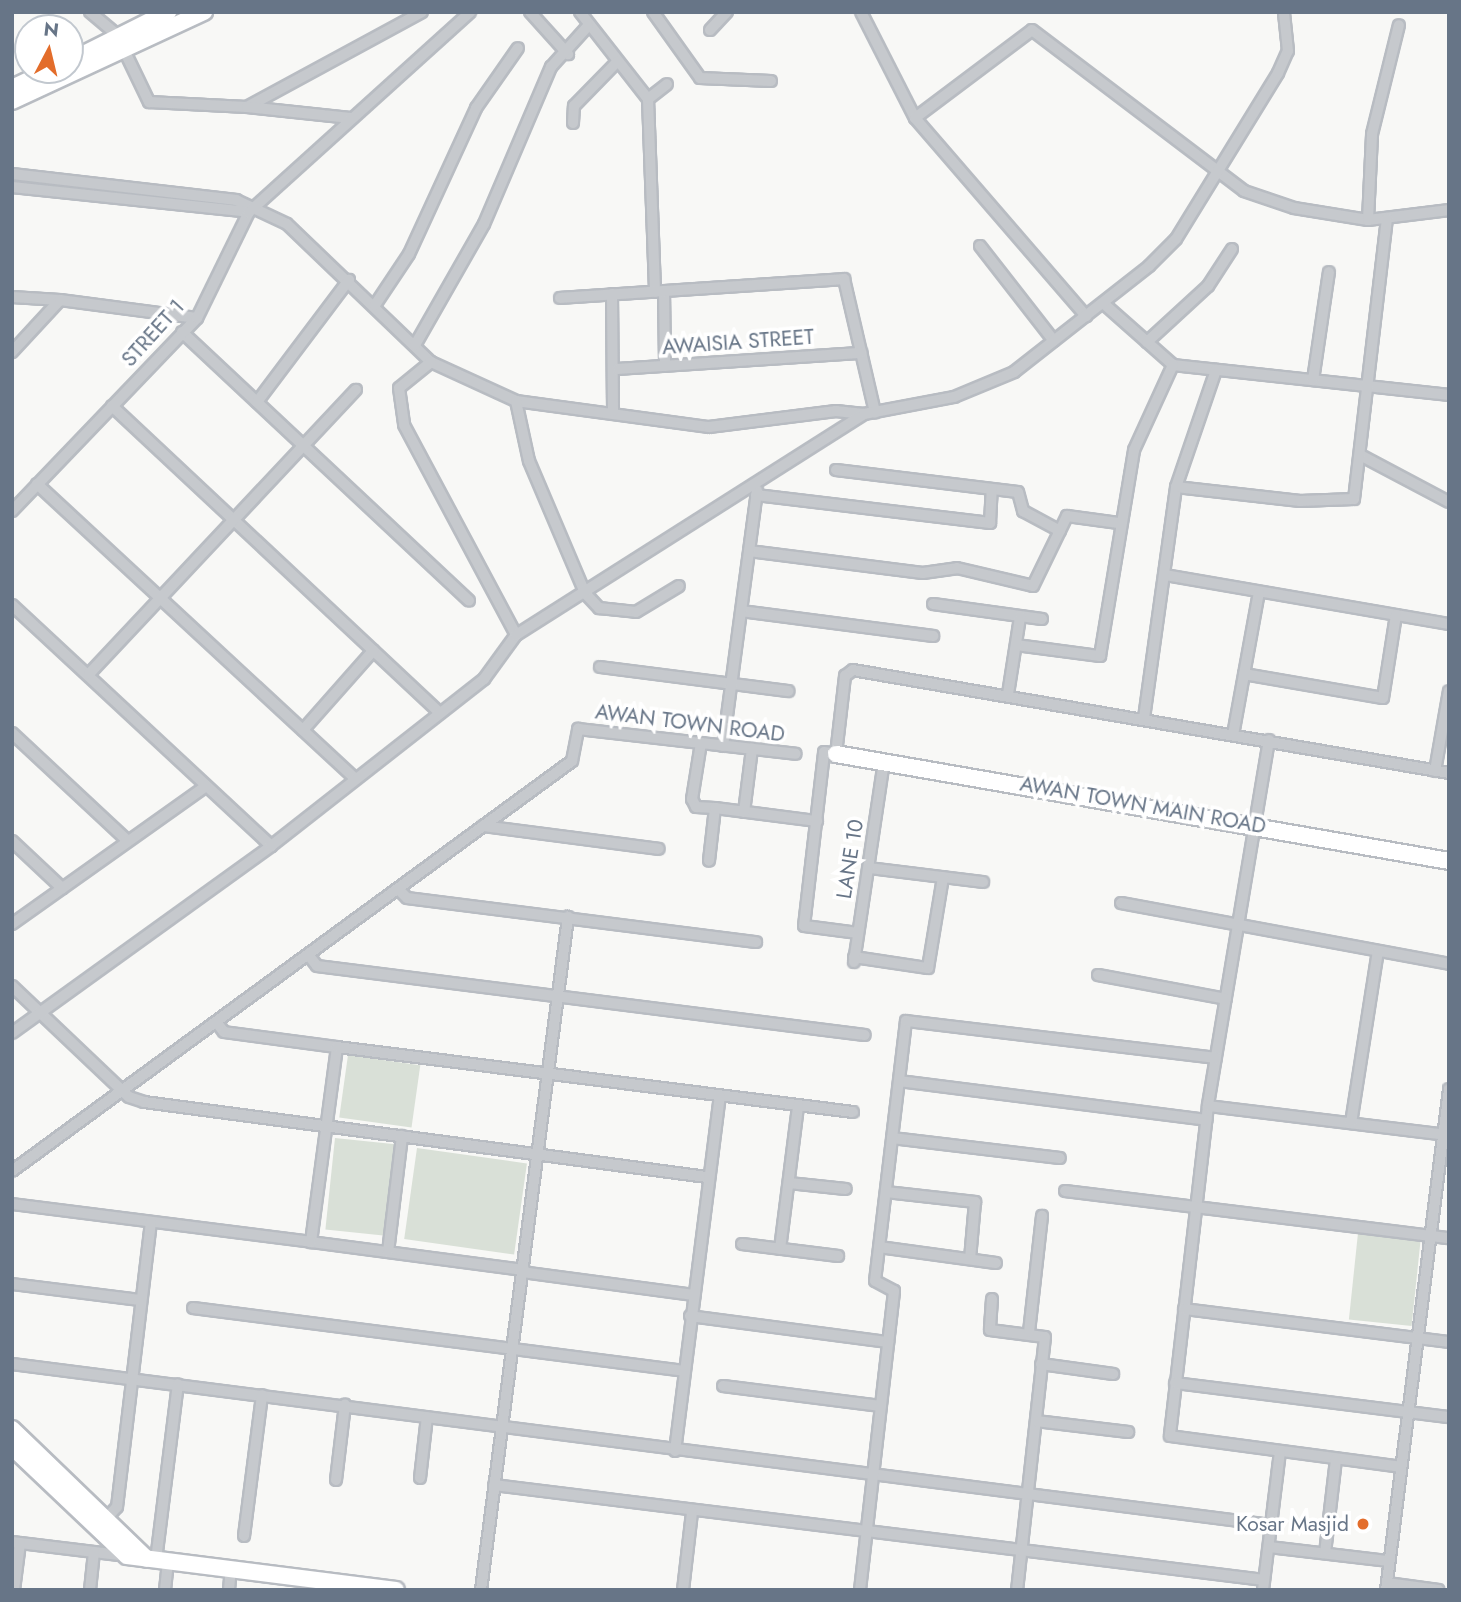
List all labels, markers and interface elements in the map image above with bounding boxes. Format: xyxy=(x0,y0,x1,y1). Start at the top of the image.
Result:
north arrow xyxy=(14,14,84,84)
text: N xyxy=(42,15,61,44)
street label: STREET 1 xyxy=(116,294,190,372)
street label: AWAISIA STREET xyxy=(661,324,815,360)
street label: AWAN TOWN ROAD xyxy=(594,699,786,747)
street label: AWAN TOWN MAIN ROAD xyxy=(1018,771,1268,839)
street label: LANE 10 xyxy=(831,817,869,901)
place label: Kosar Masjid xyxy=(1236,1511,1349,1537)
marker: Kosar Masjid xyxy=(1355,1516,1371,1532)

